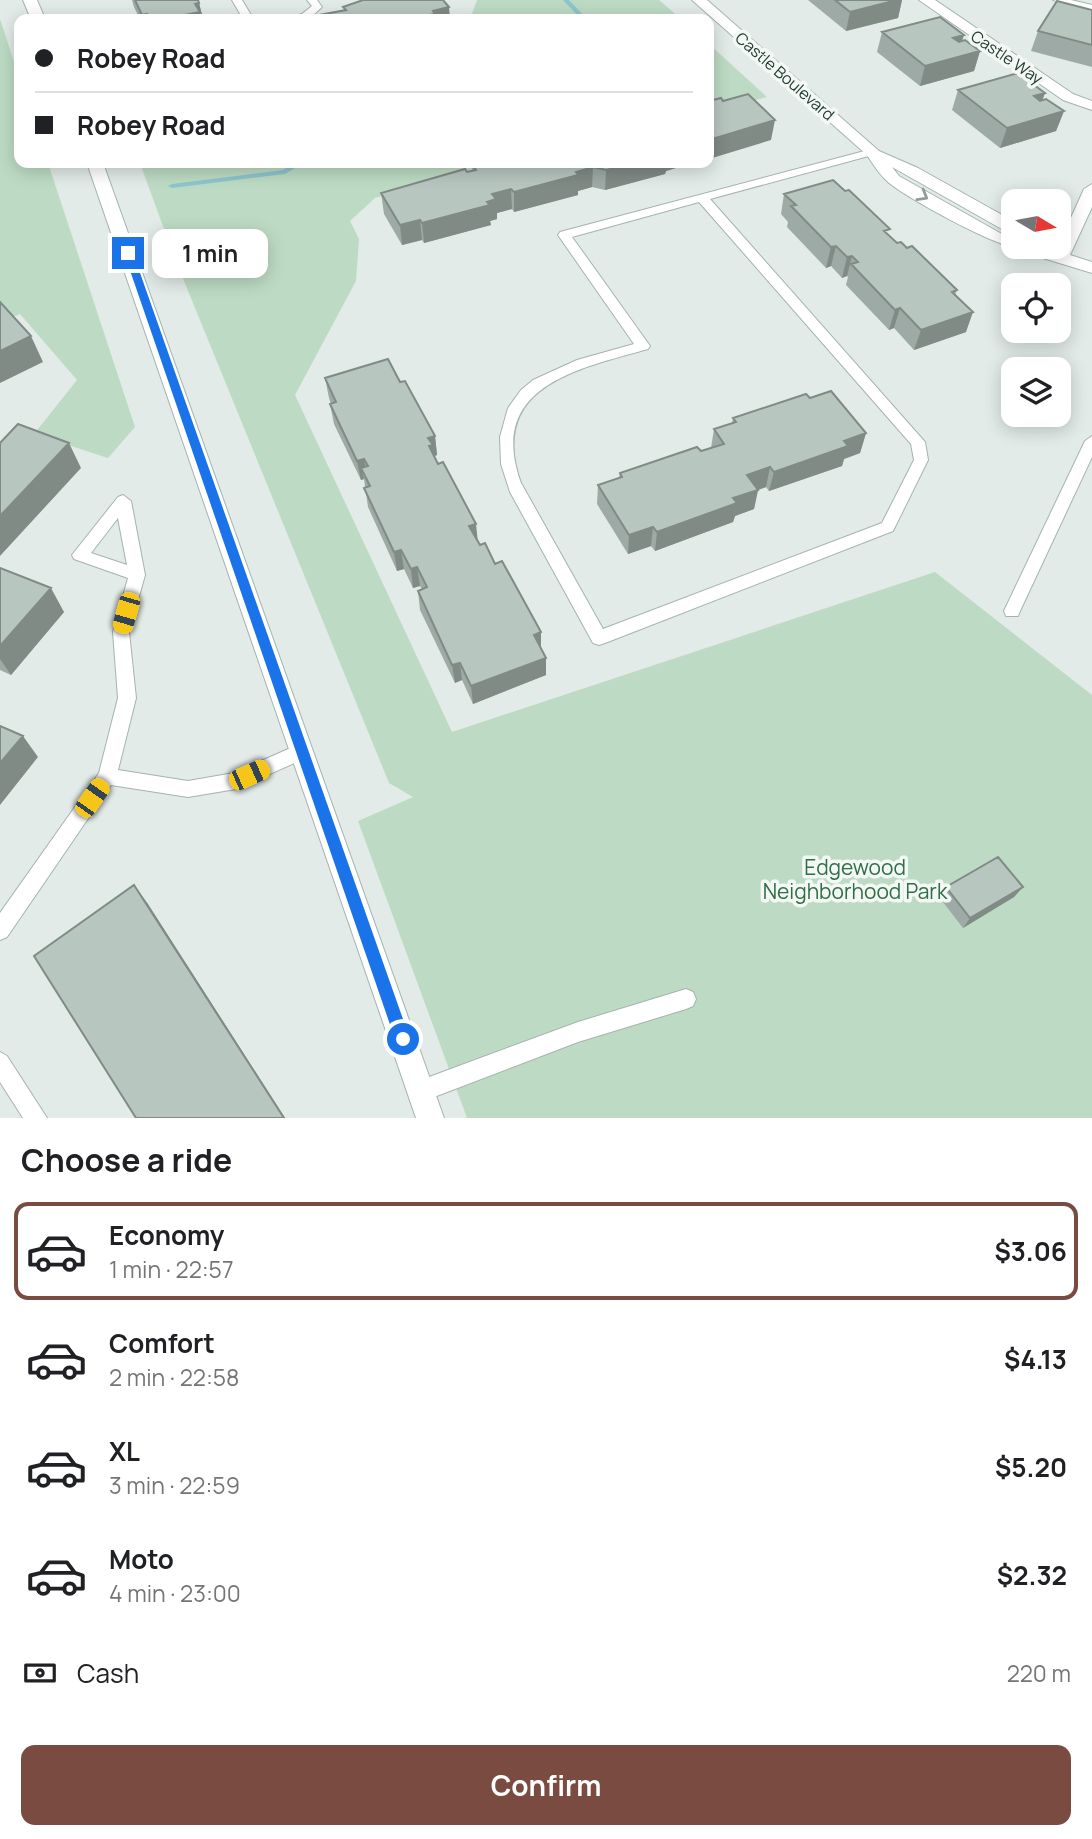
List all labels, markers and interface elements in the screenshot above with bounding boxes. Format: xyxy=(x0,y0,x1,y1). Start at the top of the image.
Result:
street label: Castle Way xyxy=(967,25,1048,90)
street label: Castle Boulevard xyxy=(731,27,839,125)
text: Robey Road xyxy=(77,40,226,76)
text: Robey Road xyxy=(77,107,226,143)
one-way arrow xyxy=(915,188,928,201)
north arrow xyxy=(1001,189,1071,259)
map controls xyxy=(1001,189,1071,427)
callout: 1 min xyxy=(152,229,268,278)
route end xyxy=(112,237,144,269)
text: 1 min xyxy=(182,237,238,269)
button: locate xyxy=(1001,273,1071,343)
button: layers xyxy=(1001,357,1071,427)
car xyxy=(111,590,142,636)
car xyxy=(226,757,273,793)
car xyxy=(72,775,113,821)
park label: Edgewood Neighborhood Park xyxy=(763,853,948,905)
route start xyxy=(387,1023,419,1055)
text: Choose a ride xyxy=(21,1138,232,1182)
text: Economy xyxy=(109,1217,224,1253)
icon: car xyxy=(25,1220,88,1283)
text: $3.06 xyxy=(994,1233,1067,1269)
text: 1 min · 22:57 xyxy=(109,1253,233,1285)
text: Comfort xyxy=(109,1325,215,1361)
icon: car xyxy=(25,1328,88,1391)
text: $4.13 xyxy=(1004,1341,1067,1377)
text: 2 min · 22:58 xyxy=(109,1361,239,1393)
text: XL xyxy=(109,1433,140,1469)
icon: car xyxy=(25,1436,88,1499)
text: $5.20 xyxy=(995,1449,1067,1485)
text: 3 min · 22:59 xyxy=(109,1469,240,1501)
text: Moto xyxy=(109,1541,174,1577)
icon: car xyxy=(25,1544,88,1607)
text: $2.32 xyxy=(997,1557,1067,1593)
text: 4 min · 23:00 xyxy=(109,1577,241,1609)
icon: cash xyxy=(21,1654,59,1692)
text: Cash xyxy=(77,1655,139,1691)
text: 220 m xyxy=(1007,1657,1071,1689)
button: Confirm xyxy=(21,1745,1071,1825)

